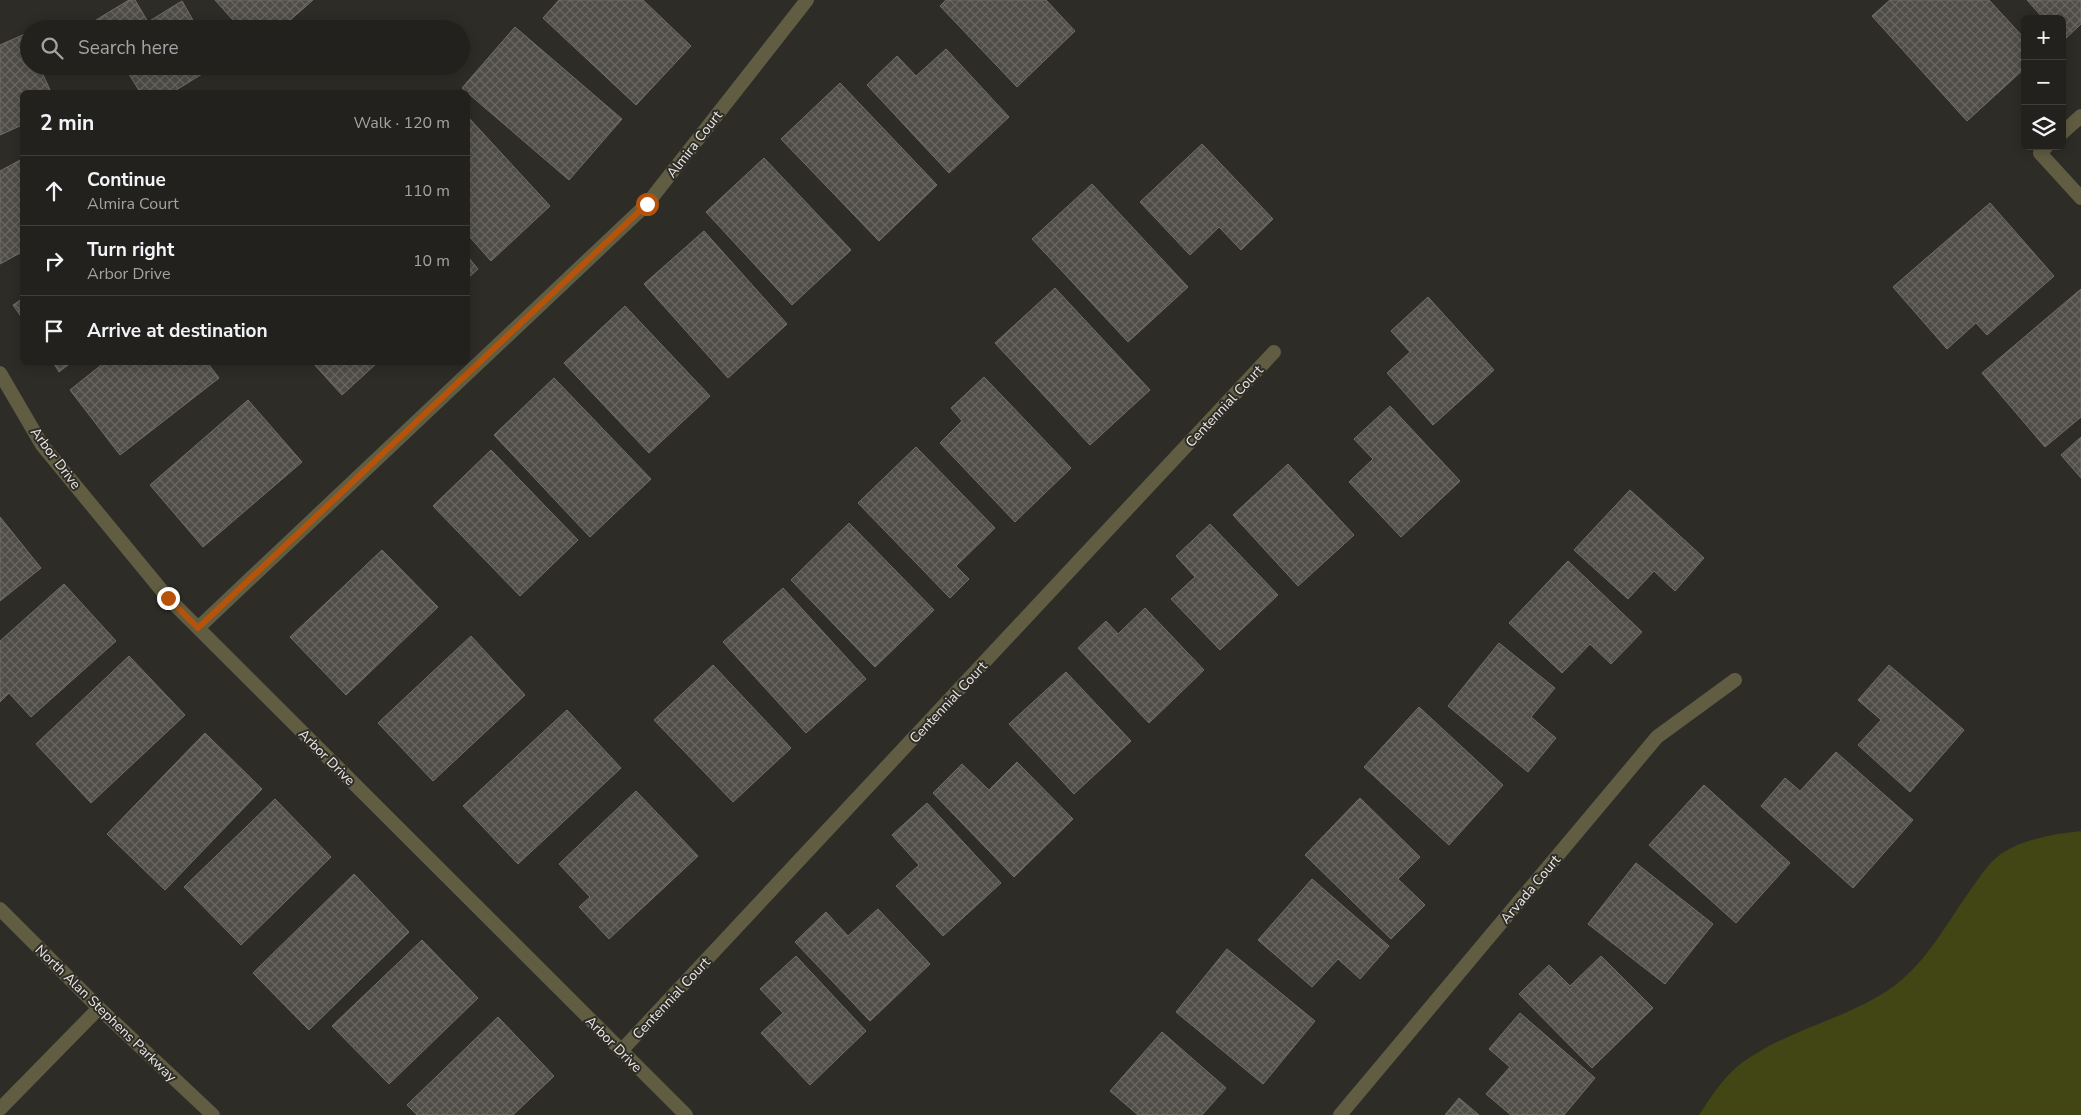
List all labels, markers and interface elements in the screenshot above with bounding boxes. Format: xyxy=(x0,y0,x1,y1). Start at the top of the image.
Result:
map controls xyxy=(2021,15,2066,150)
button: + xyxy=(2021,15,2066,60)
search box xyxy=(20,20,470,75)
icon: search xyxy=(38,34,66,62)
text: Search here xyxy=(78,35,179,61)
button: − xyxy=(2021,60,2066,105)
button: layers xyxy=(2021,105,2066,150)
street label: Almira Court xyxy=(662,107,727,182)
text: 2 min xyxy=(40,109,94,137)
text: Walk · 120 m xyxy=(354,112,450,134)
text: Continue xyxy=(87,167,166,193)
icon: ahead xyxy=(40,177,68,205)
text: 110 m xyxy=(403,180,450,202)
text: Almira Court xyxy=(87,193,179,215)
route start xyxy=(636,193,659,216)
text: Turn right xyxy=(87,237,174,263)
icon: right xyxy=(40,247,68,275)
text: 10 m xyxy=(413,250,450,272)
text: Arbor Drive xyxy=(87,263,170,285)
icon: arrive xyxy=(40,317,68,345)
text: Arrive at destination xyxy=(87,318,268,344)
street label: Centennial Court xyxy=(1181,361,1267,452)
street label: Arbor Drive xyxy=(26,423,85,493)
route end xyxy=(157,587,180,610)
street label: Centennial Court xyxy=(905,657,991,748)
street label: Arbor Drive xyxy=(294,725,359,790)
street label: Arvada Court xyxy=(1496,851,1565,928)
street label: North Alan Stephens Parkway xyxy=(31,941,181,1087)
street label: Centennial Court xyxy=(628,953,714,1044)
street label: Arbor Drive xyxy=(581,1012,646,1077)

